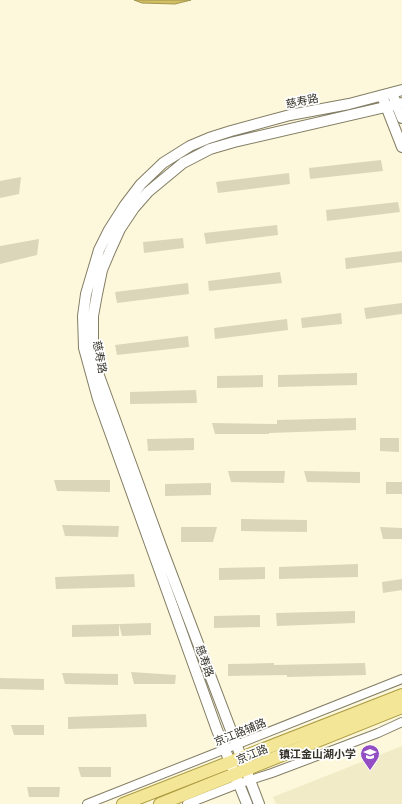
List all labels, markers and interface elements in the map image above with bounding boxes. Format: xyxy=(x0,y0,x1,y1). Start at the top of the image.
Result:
street label: 慈寿路 xyxy=(285,92,319,110)
street label: 慈寿路 xyxy=(91,340,109,374)
street label: 慈寿路 xyxy=(194,643,216,679)
street label: 京江路辅路 xyxy=(212,716,268,748)
street label: 京江路 xyxy=(234,742,270,766)
school or university icon: 镇江金山湖小学 xyxy=(359,743,381,771)
place label: 镇江金山湖小学 xyxy=(279,748,356,760)

